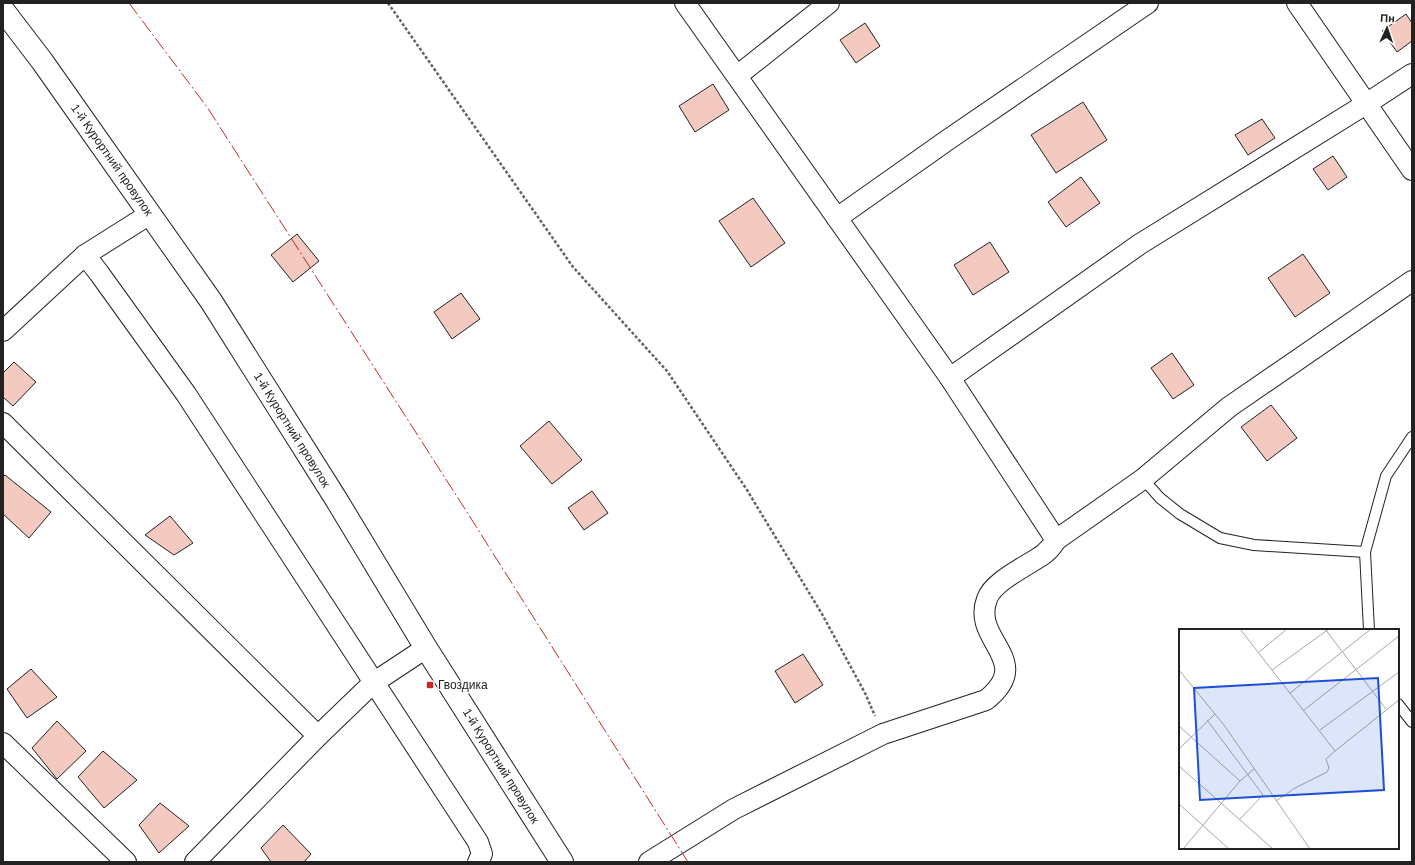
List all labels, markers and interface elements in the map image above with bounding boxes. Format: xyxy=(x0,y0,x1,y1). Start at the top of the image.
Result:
north arrow xyxy=(1367,8,1407,48)
text: Пн xyxy=(1380,12,1395,24)
street label: 1-й Курортний провулок xyxy=(68,102,156,219)
street label: 1-й Курортний провулок xyxy=(251,370,334,491)
inset map xyxy=(1179,629,1399,849)
place label: Гвоздика xyxy=(438,678,488,692)
marker: Гвоздика xyxy=(425,680,435,690)
street label: 1-й Курортний провулок xyxy=(460,706,543,827)

